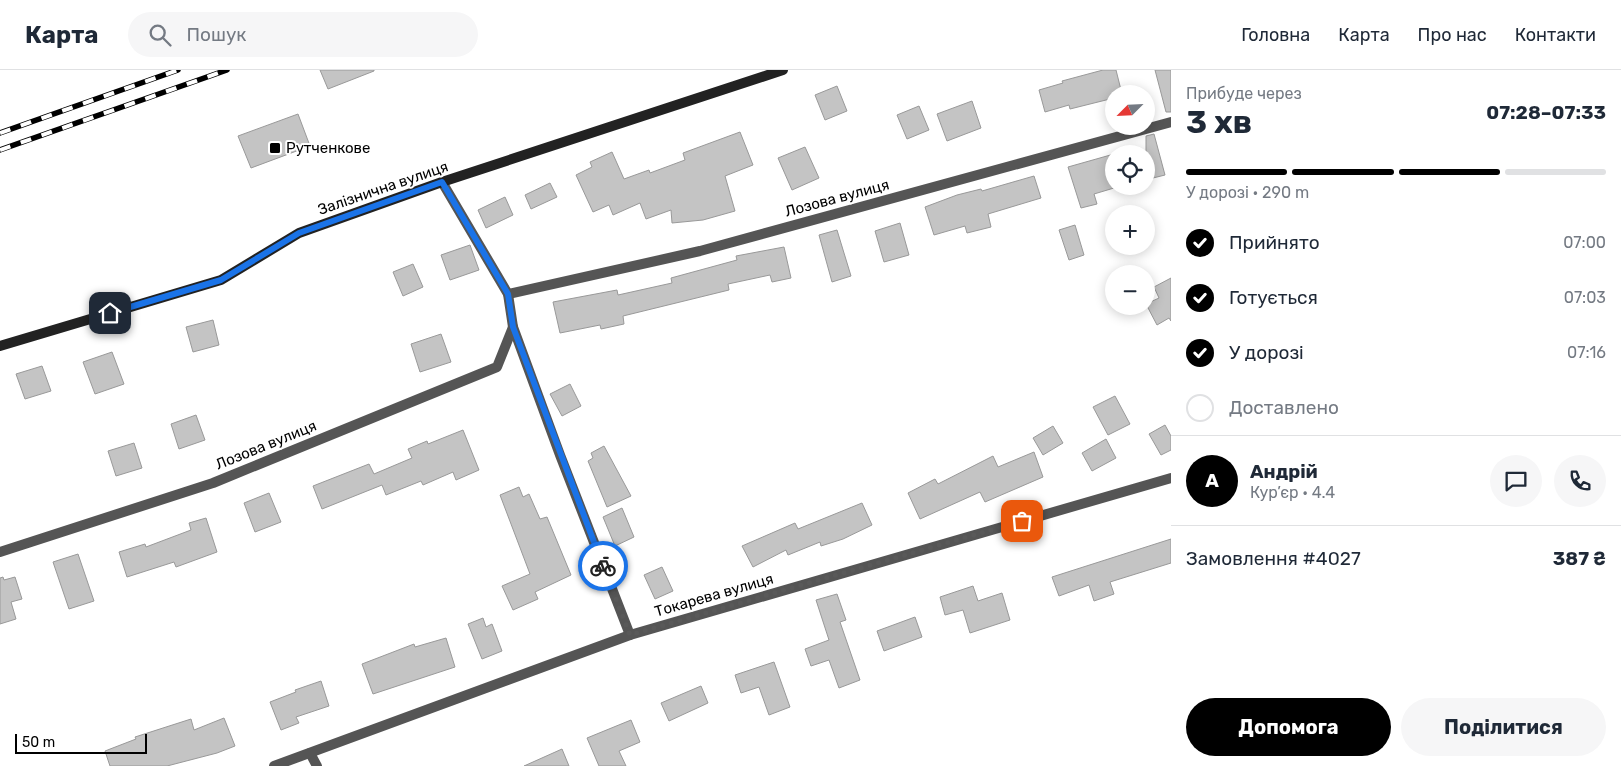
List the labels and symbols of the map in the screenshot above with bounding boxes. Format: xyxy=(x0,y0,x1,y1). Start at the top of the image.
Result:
north arrow xyxy=(1105,85,1155,135)
place label: Рутченкове xyxy=(286,139,370,157)
marker: Рутченкове xyxy=(268,141,282,155)
street label: Залізнична вулиця xyxy=(315,157,451,219)
street label: Лозова вулиця xyxy=(783,175,891,221)
pin xyxy=(89,292,131,334)
street label: Лозова вулиця xyxy=(213,417,319,473)
pin xyxy=(1001,500,1043,542)
courier xyxy=(578,541,628,591)
street label: Токарева вулиця xyxy=(653,569,775,621)
scale bar xyxy=(15,731,148,754)

